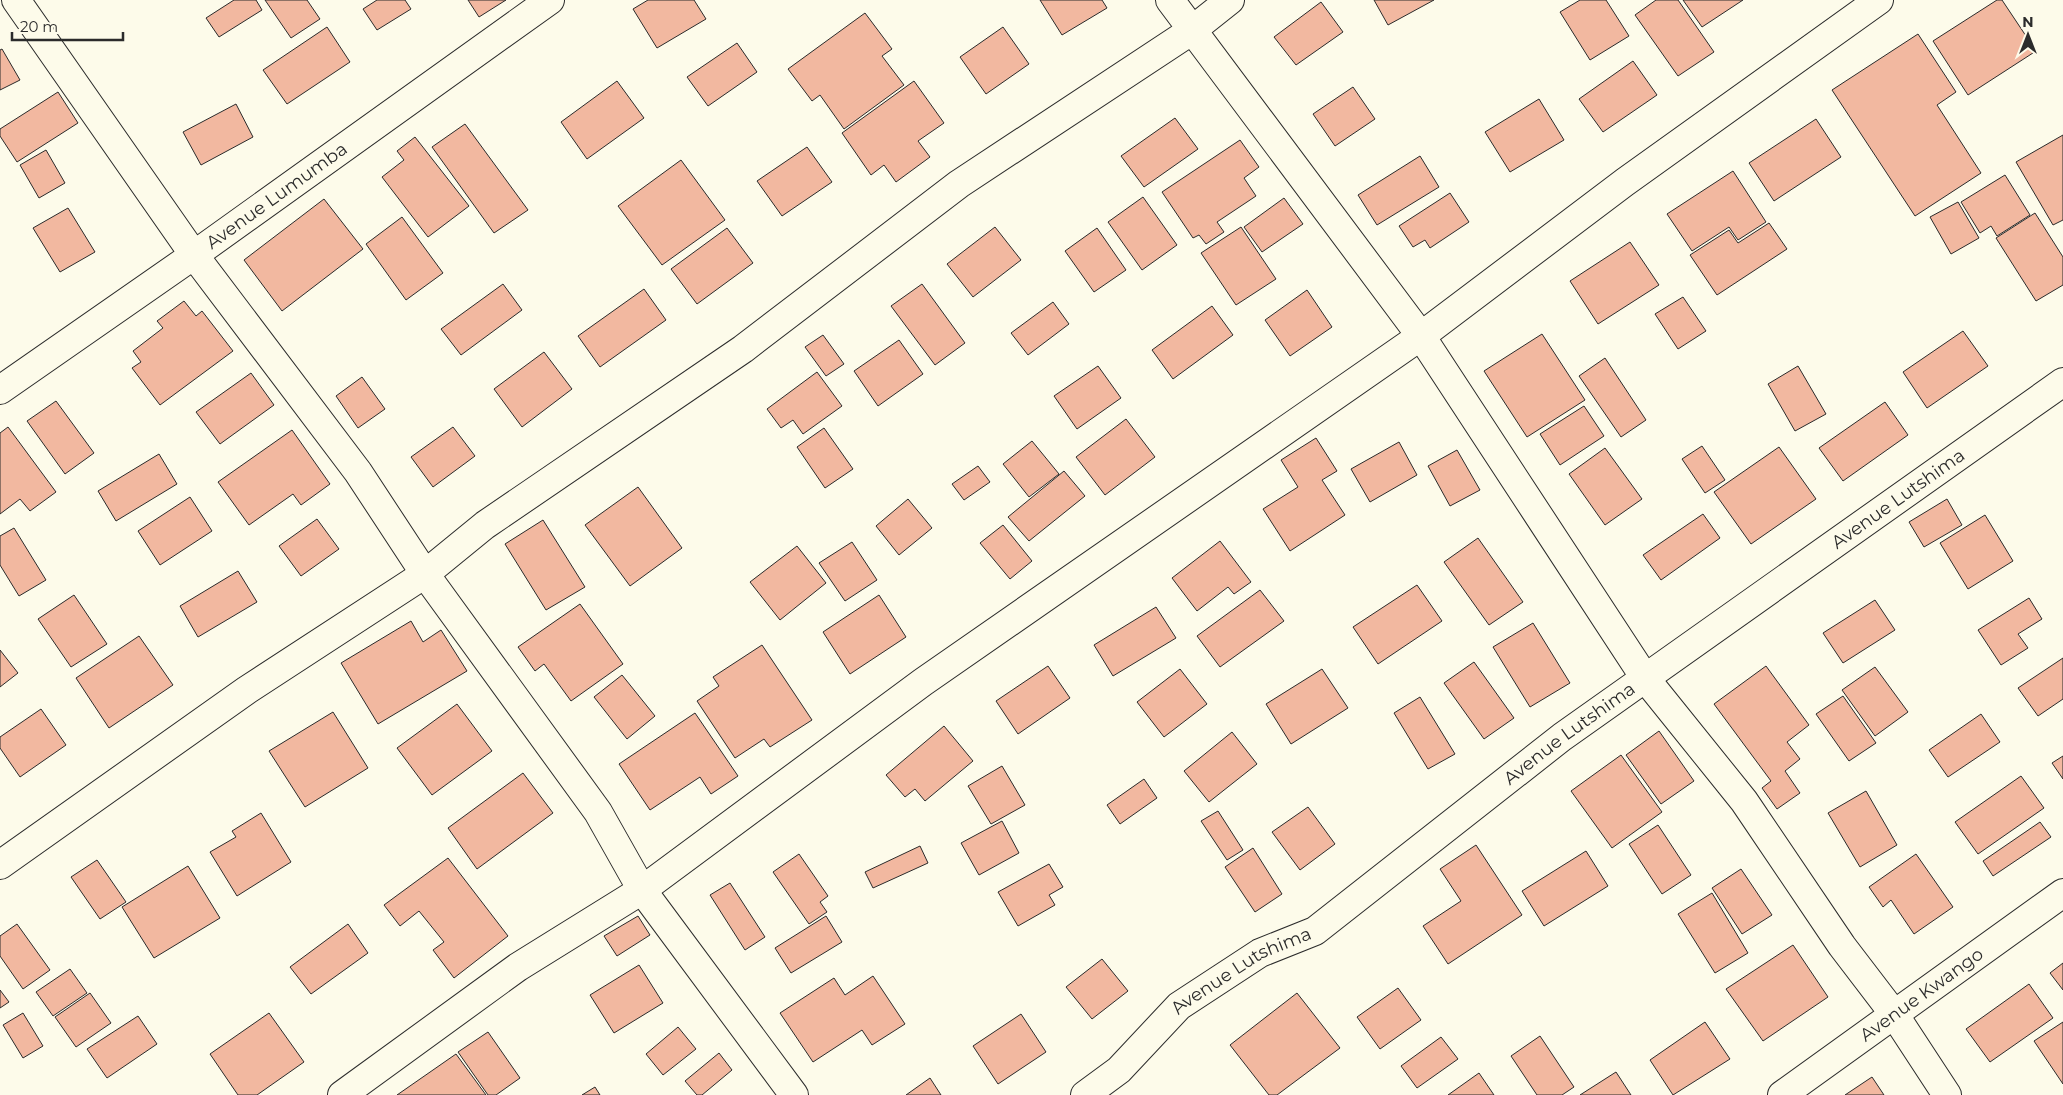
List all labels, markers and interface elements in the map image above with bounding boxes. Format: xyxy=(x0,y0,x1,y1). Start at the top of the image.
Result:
scale bar xyxy=(12,10,124,42)
north arrow xyxy=(2003,10,2053,60)
text: N xyxy=(2022,13,2034,31)
text: 20 m xyxy=(20,17,58,36)
street label: Avenue Lumumba xyxy=(202,138,351,254)
street label: Avenue Lutshima xyxy=(1827,444,1969,554)
street label: Avenue Lutshima xyxy=(1499,678,1639,790)
street label: Avenue Lutshima xyxy=(1166,923,1315,1019)
street label: Avenue Kwango xyxy=(1856,943,1988,1046)

